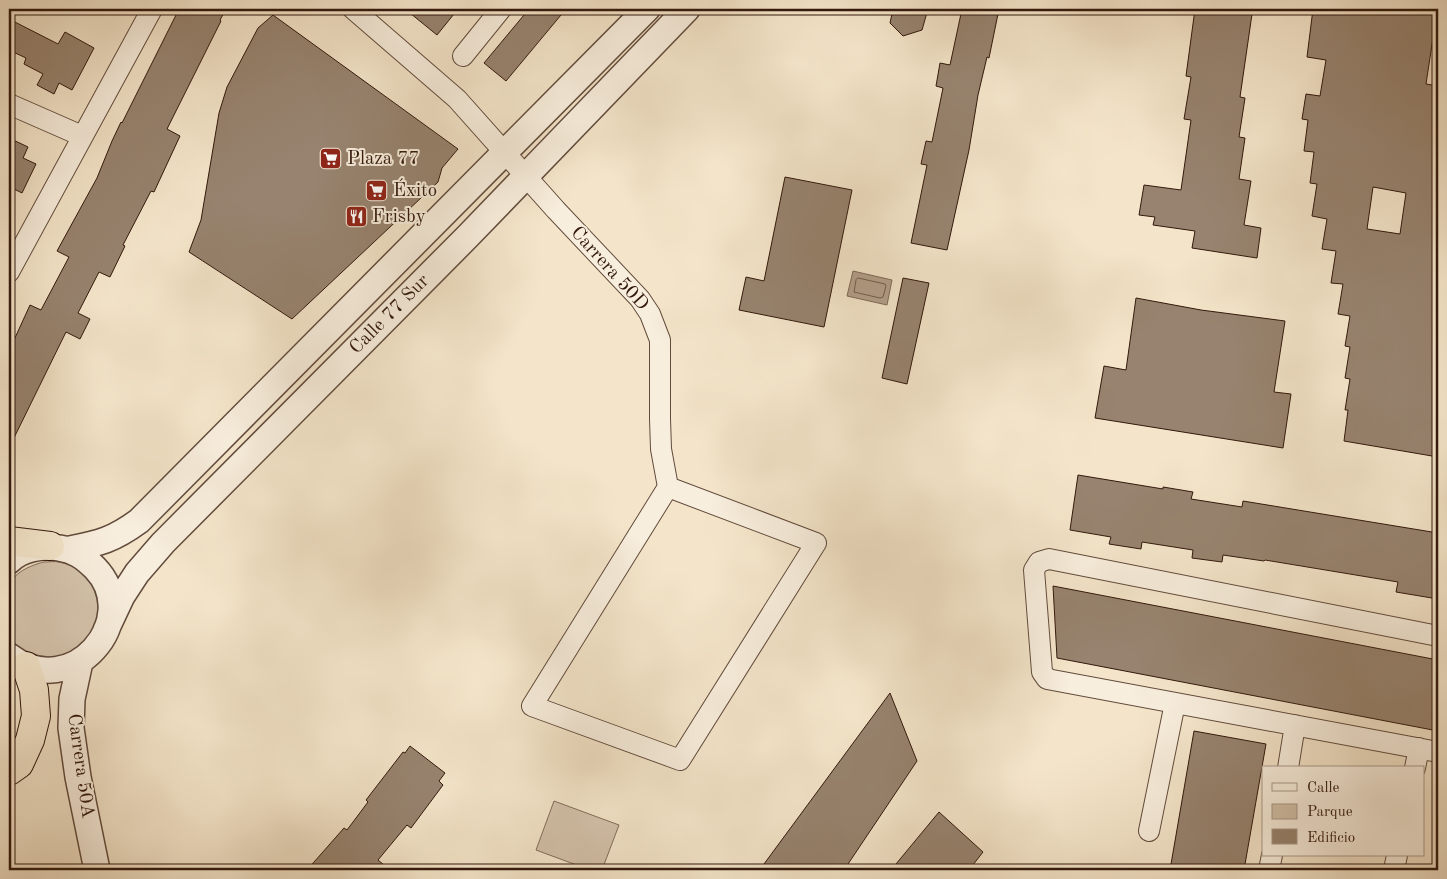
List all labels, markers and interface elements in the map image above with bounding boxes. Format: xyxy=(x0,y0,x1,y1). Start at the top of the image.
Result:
supermarket icon: Plaza 77 xyxy=(319,147,343,171)
place label: Plaza 77 xyxy=(347,150,420,169)
place label: Éxito xyxy=(393,178,437,201)
supermarket icon: Éxito xyxy=(365,179,389,203)
restaurant icon: Frisby xyxy=(344,205,368,229)
place label: Frisby xyxy=(372,208,426,227)
street label: Carrera 50D xyxy=(567,223,651,315)
street label: Calle 77 Sur xyxy=(347,272,433,358)
street label: Carrera 50A xyxy=(63,712,97,820)
legend xyxy=(1262,766,1424,856)
text: Calle xyxy=(1307,781,1340,796)
text: Parque xyxy=(1307,805,1353,820)
text: Edificio xyxy=(1307,831,1355,846)

